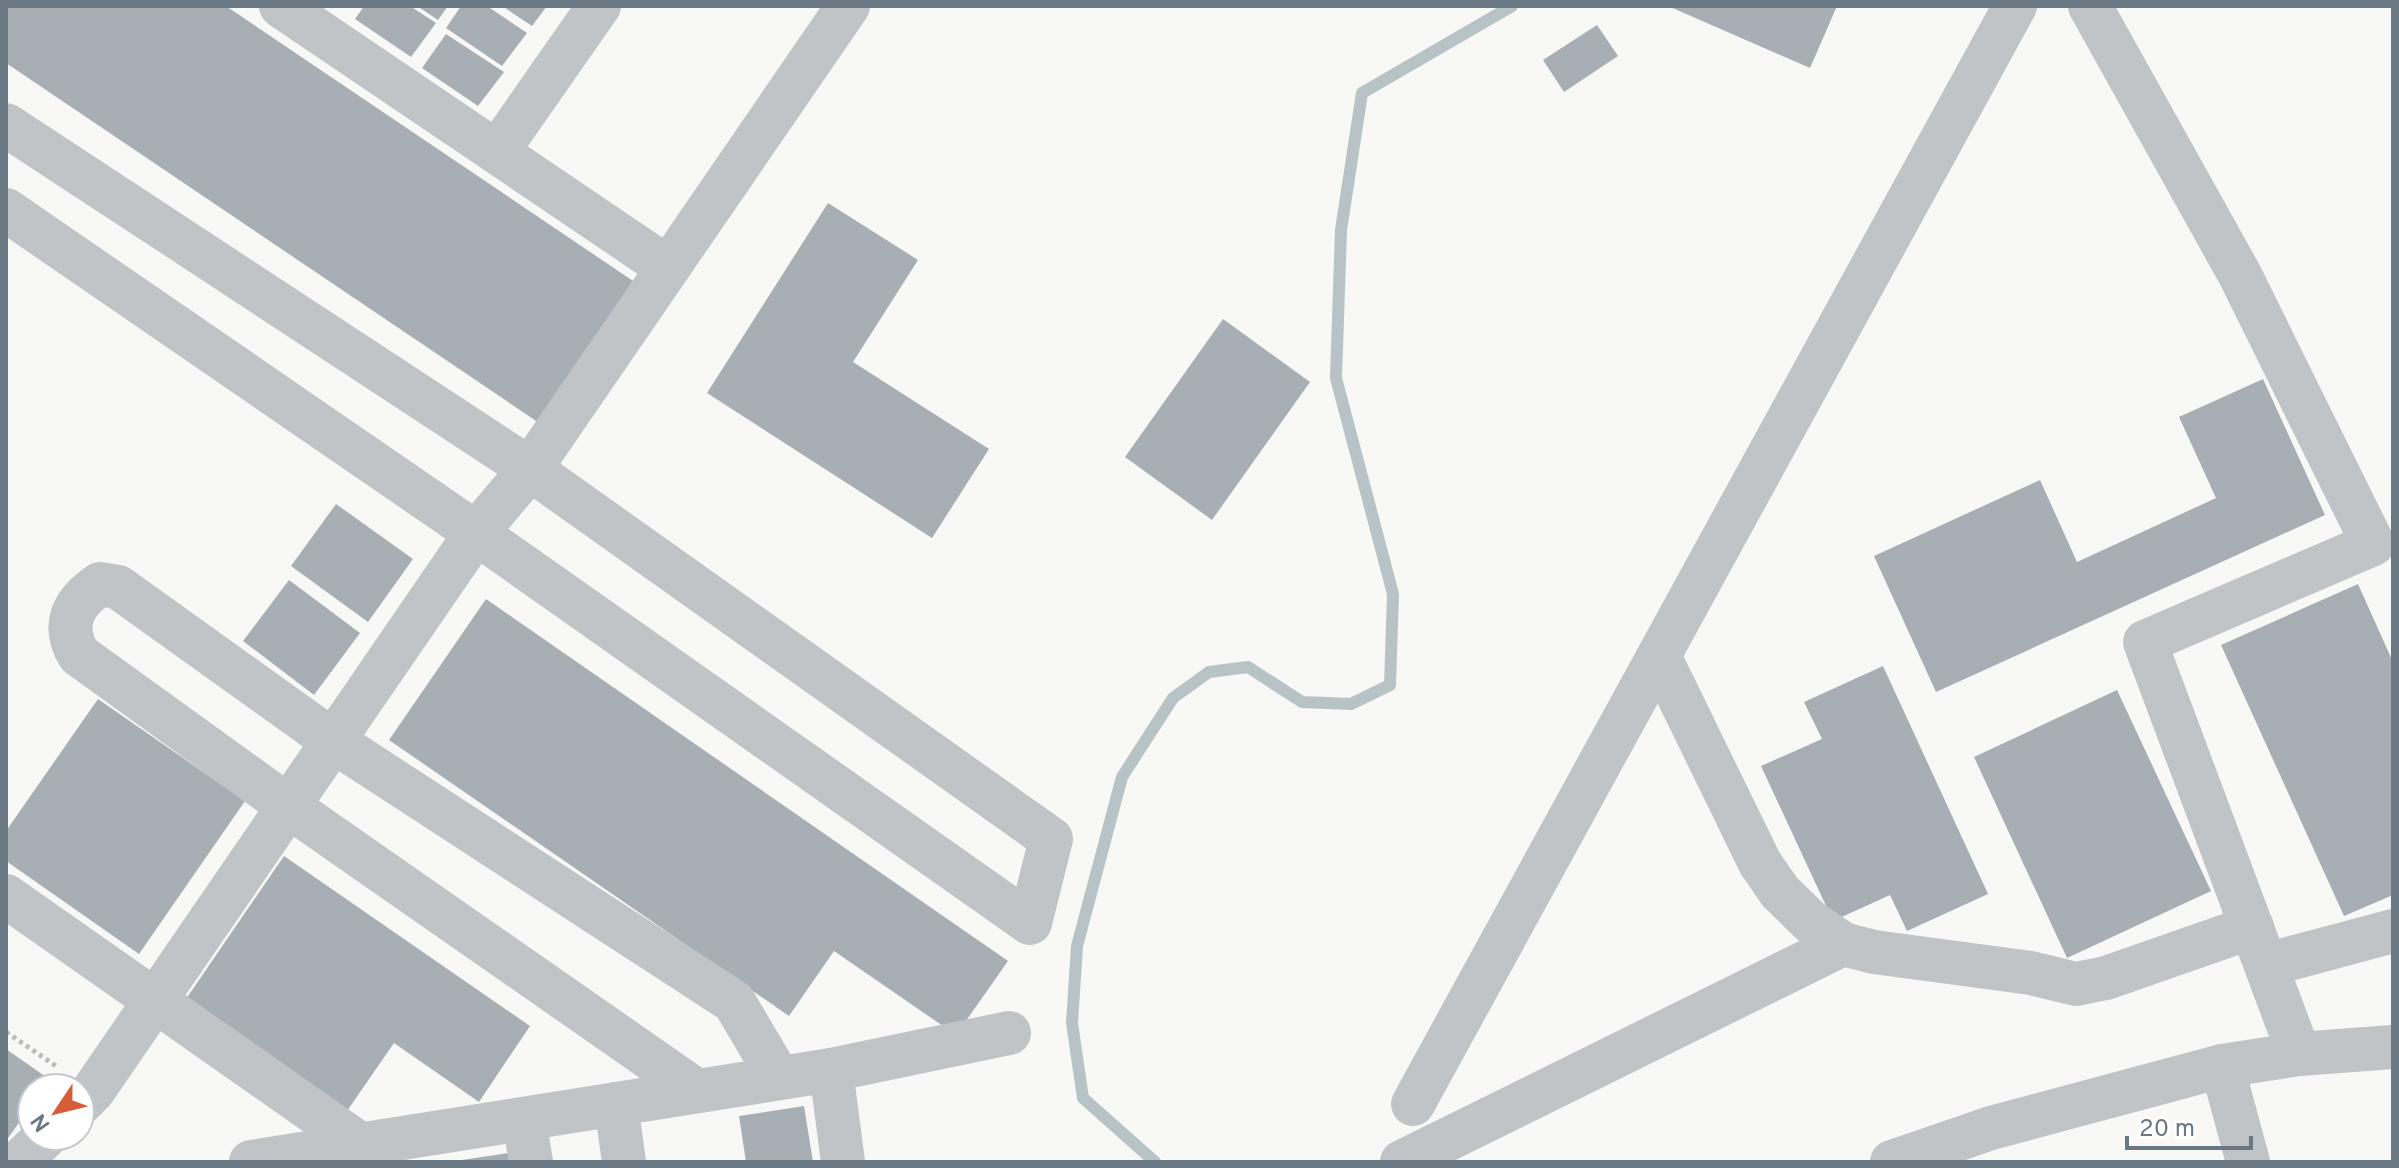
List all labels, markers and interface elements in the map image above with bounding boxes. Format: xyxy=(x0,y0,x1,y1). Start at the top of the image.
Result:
north arrow xyxy=(16,1072,96,1152)
scale bar xyxy=(2127,1100,2251,1150)
text: N xyxy=(26,1108,57,1136)
text: 20 m xyxy=(2139,1115,2195,1145)

